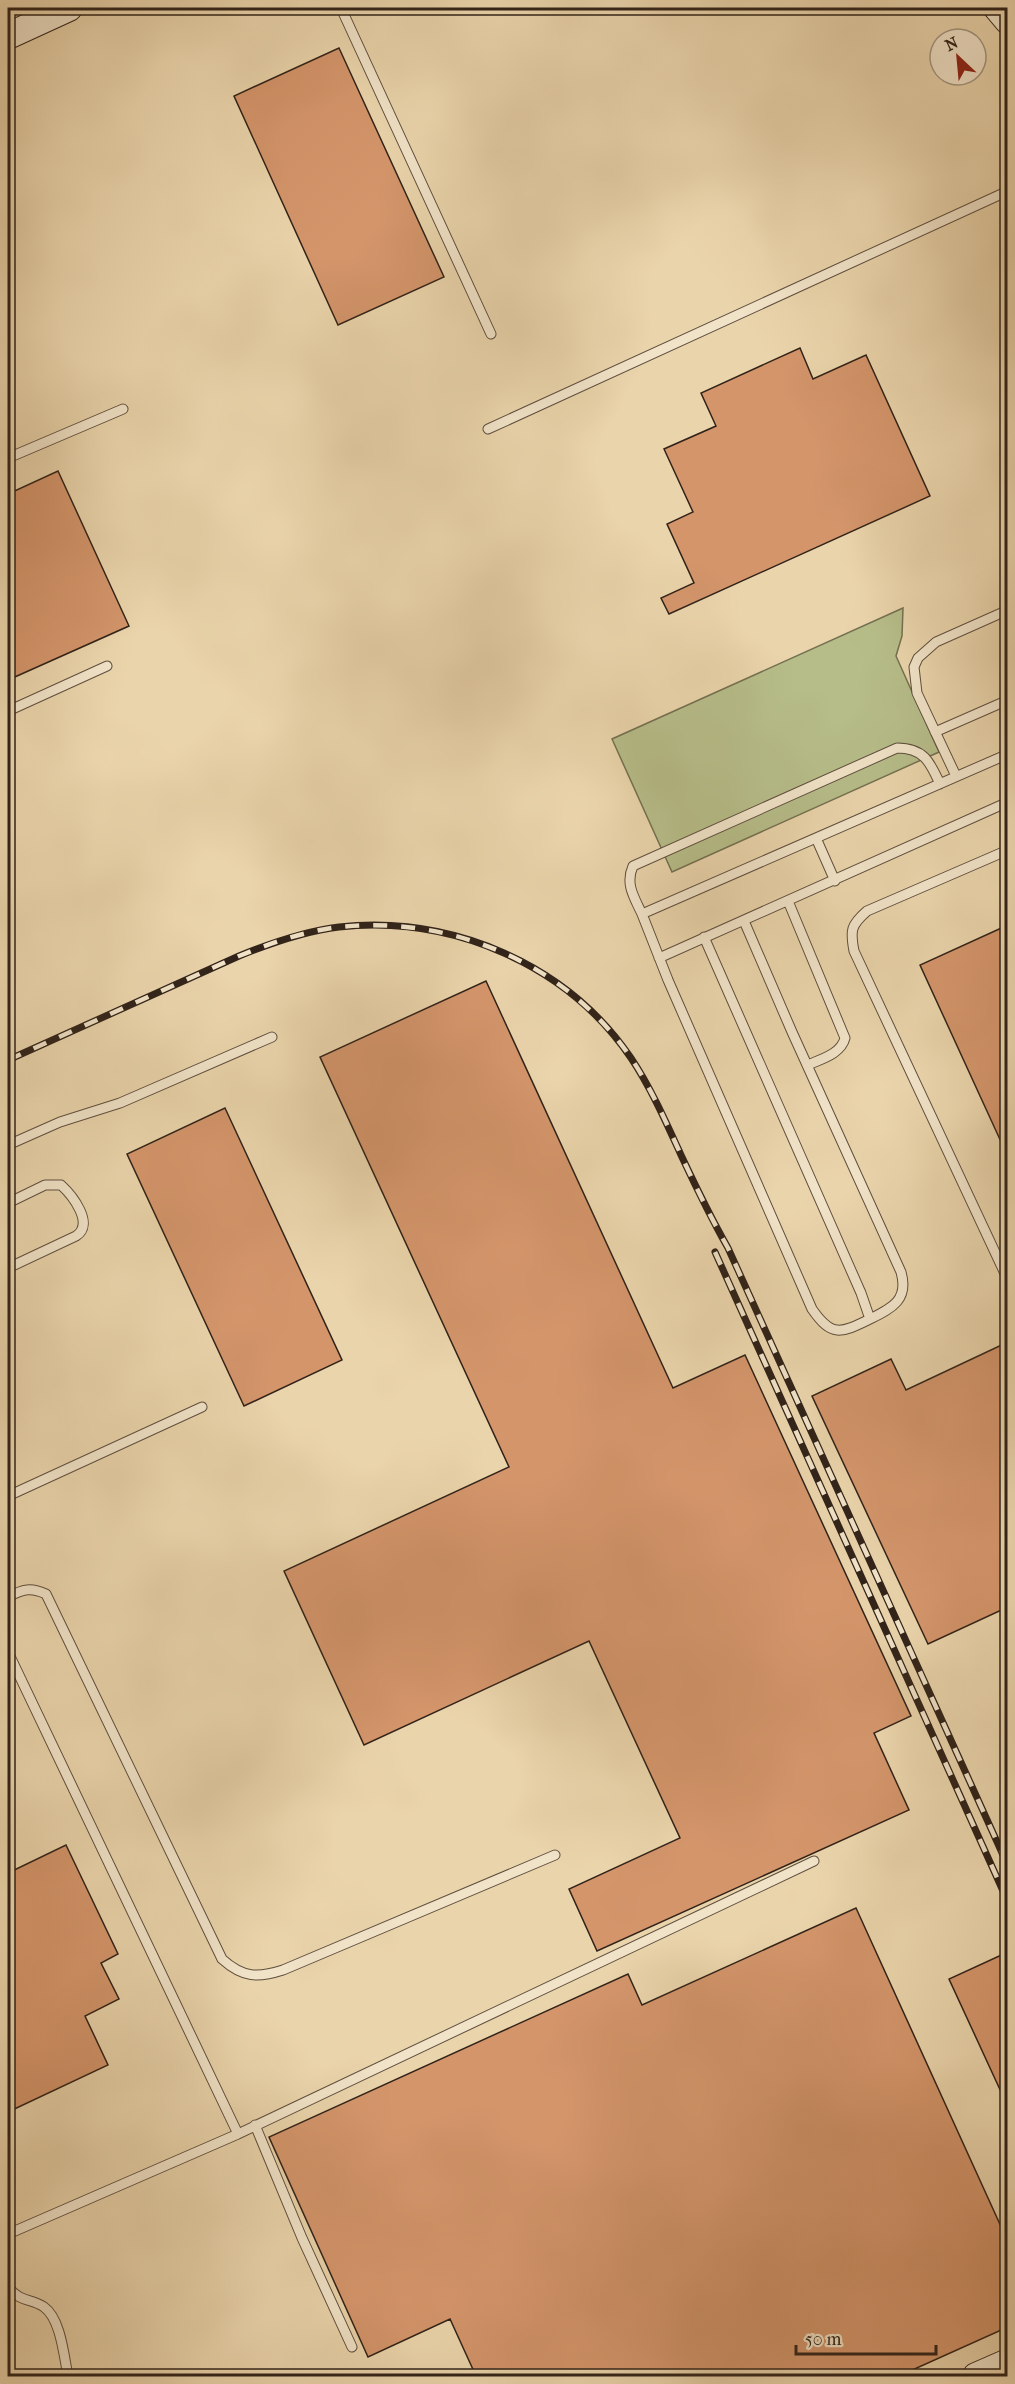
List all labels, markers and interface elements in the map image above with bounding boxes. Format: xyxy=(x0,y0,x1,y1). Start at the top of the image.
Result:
north arrow xyxy=(928,27,988,87)
text: N xyxy=(942,32,962,55)
scale bar xyxy=(796,2318,936,2356)
text: 50 m xyxy=(805,2329,842,2350)

